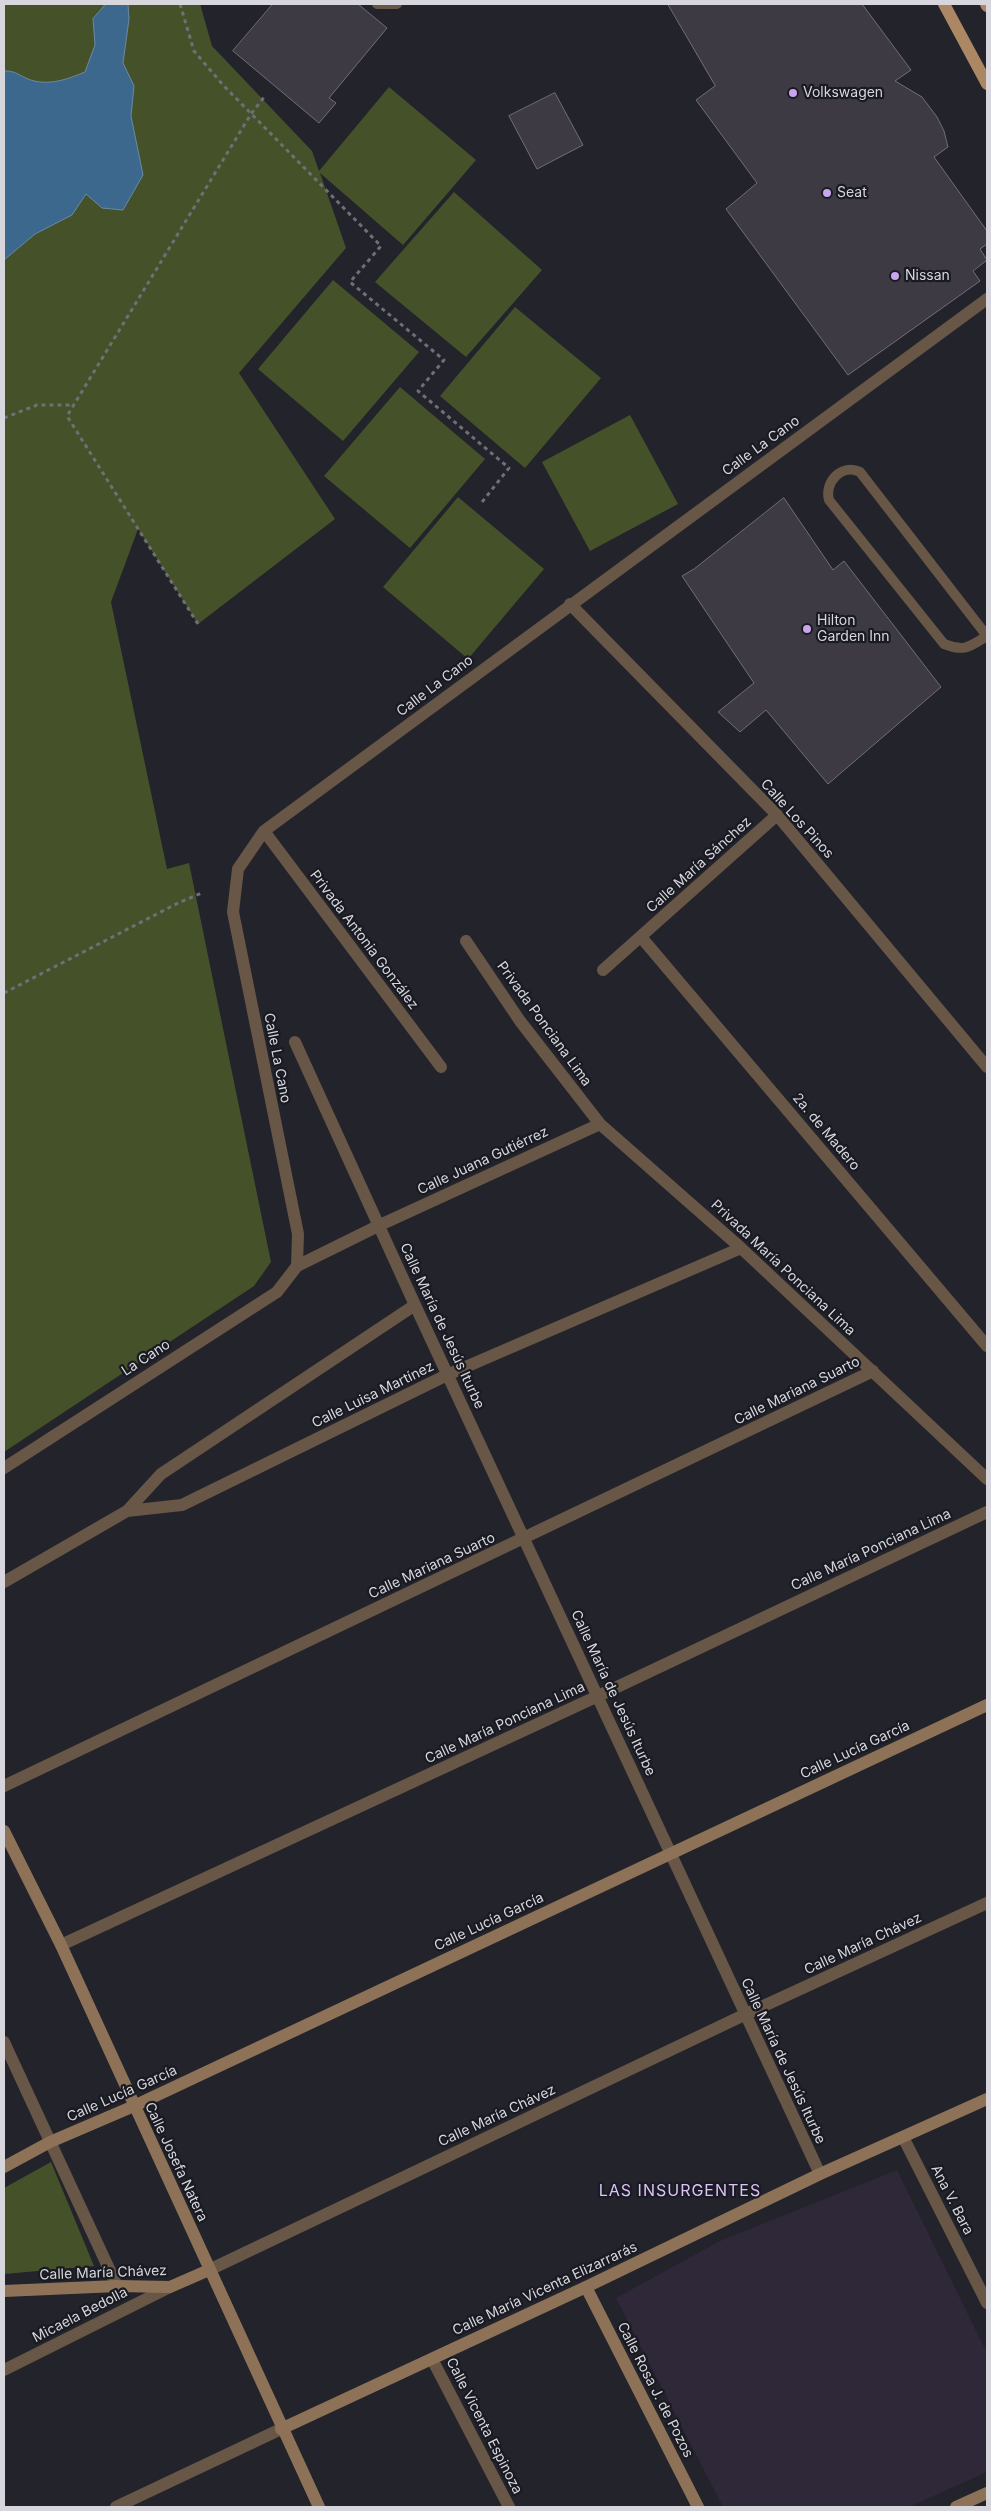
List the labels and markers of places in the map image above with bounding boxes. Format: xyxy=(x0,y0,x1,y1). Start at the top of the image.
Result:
place label: Volkswagen xyxy=(803,85,883,101)
marker: Volkswagen xyxy=(787,87,799,99)
place label: Seat xyxy=(837,185,867,201)
marker: Seat xyxy=(821,187,833,199)
place label: Nissan xyxy=(905,268,950,284)
marker: Nissan xyxy=(889,270,901,282)
place label: Hilton Garden Inn xyxy=(817,613,890,646)
marker: Hilton Garden Inn xyxy=(801,623,813,635)

